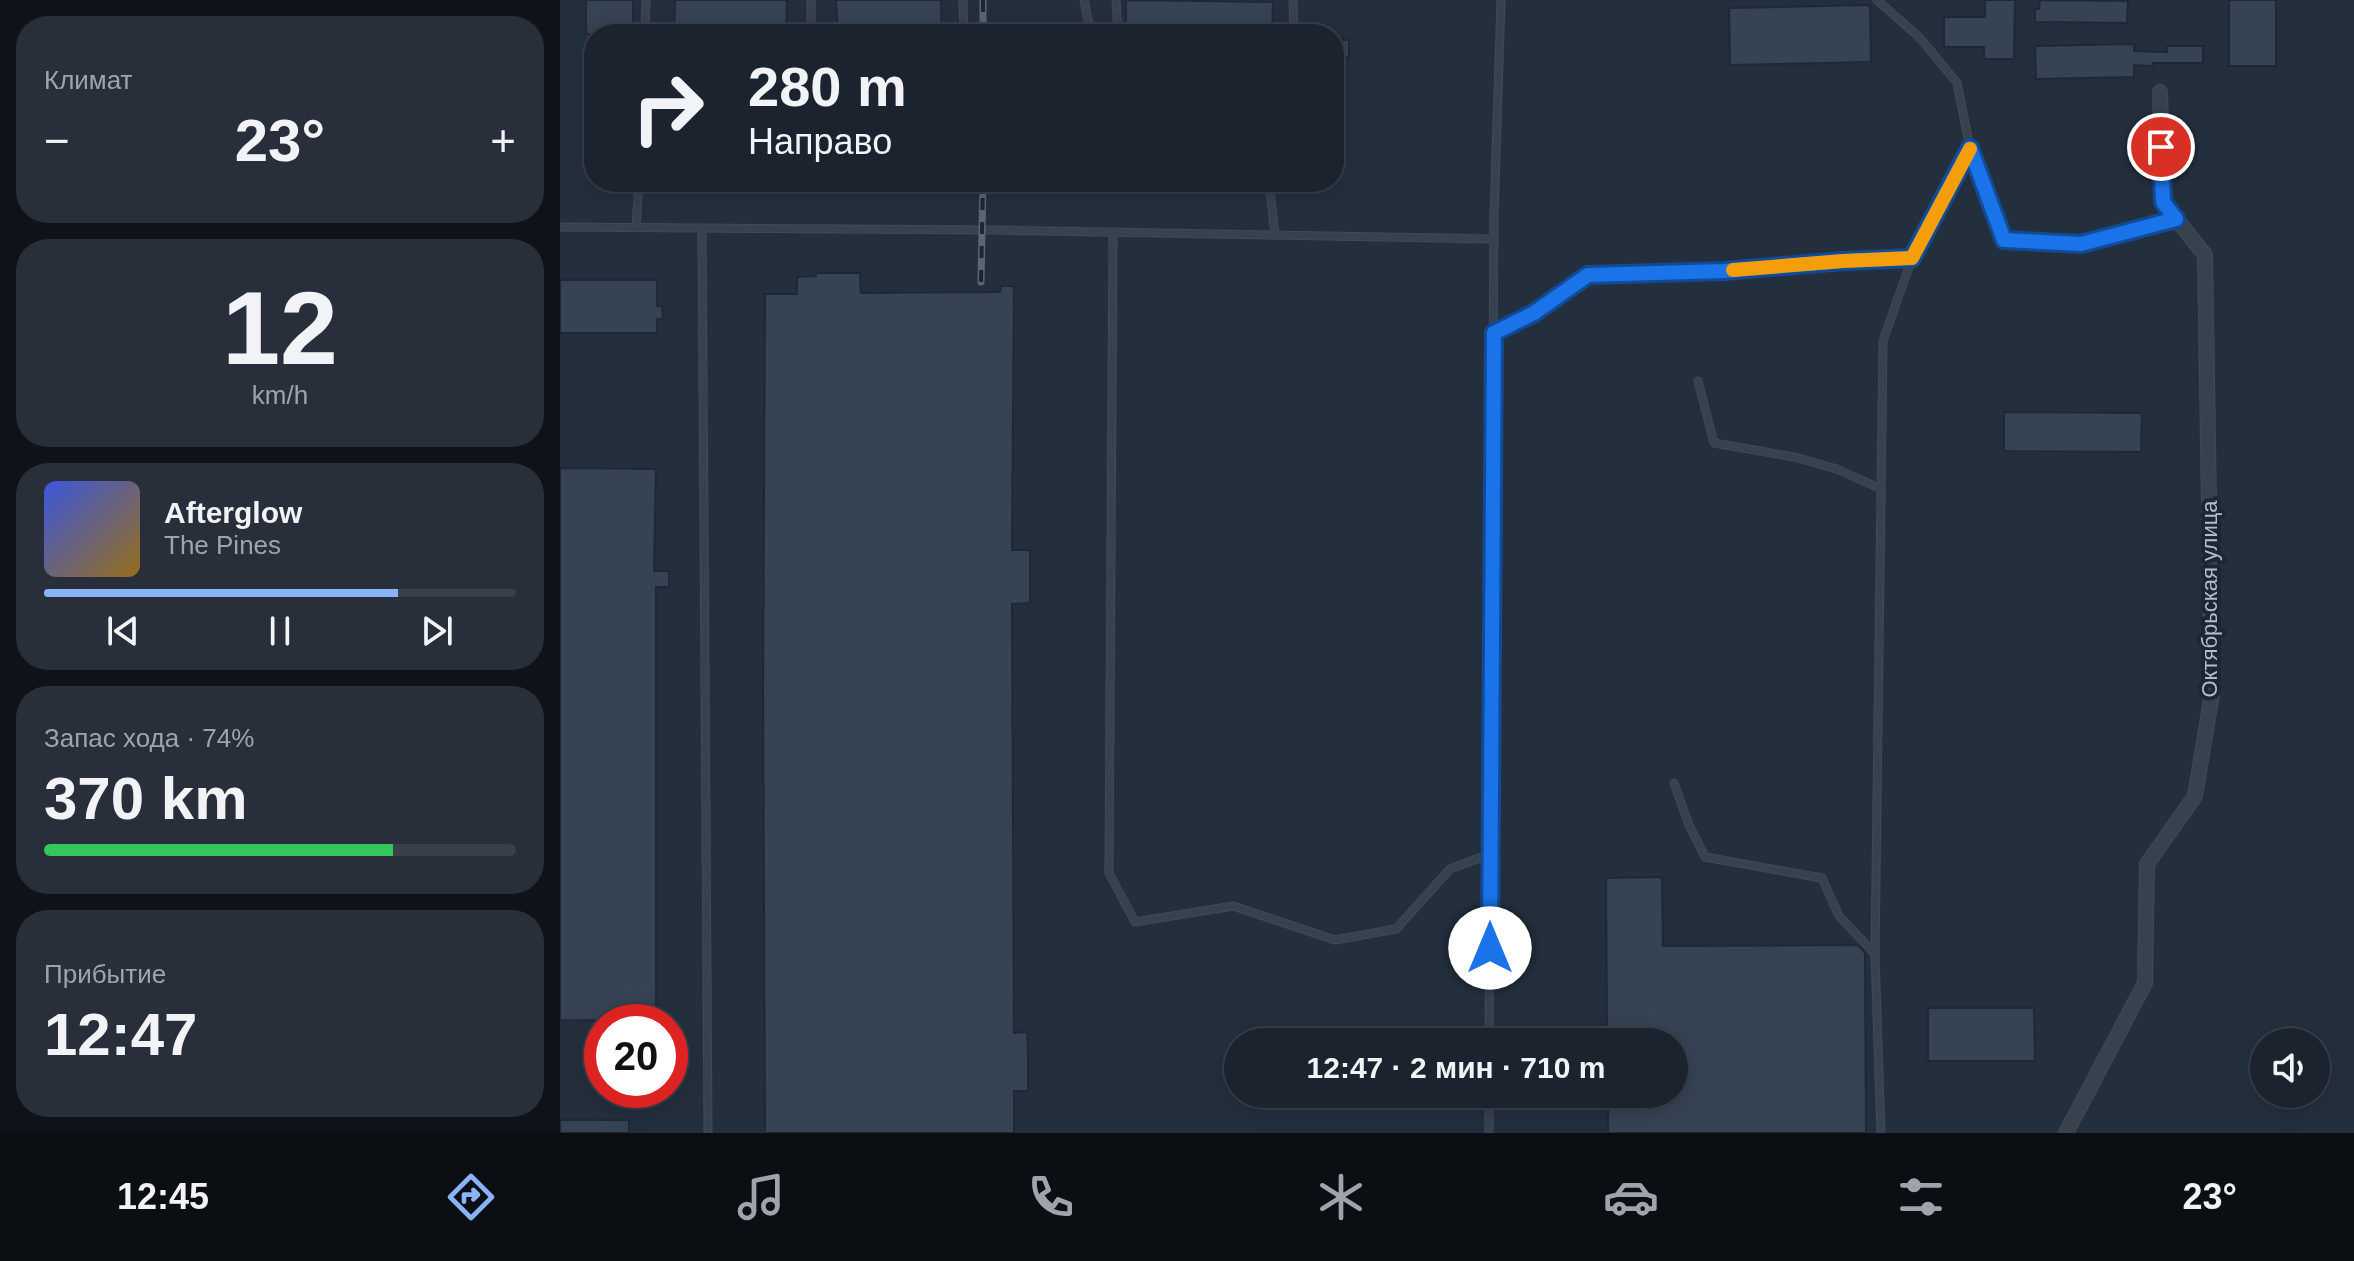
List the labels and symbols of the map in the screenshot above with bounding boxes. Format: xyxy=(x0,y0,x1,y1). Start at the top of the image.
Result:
pin xyxy=(2127,113,2195,181)
street label: Октябрьская улица xyxy=(2197,500,2222,698)
position arrow xyxy=(1448,906,1532,990)
speed limit sign: 20 xyxy=(584,1004,688,1108)

